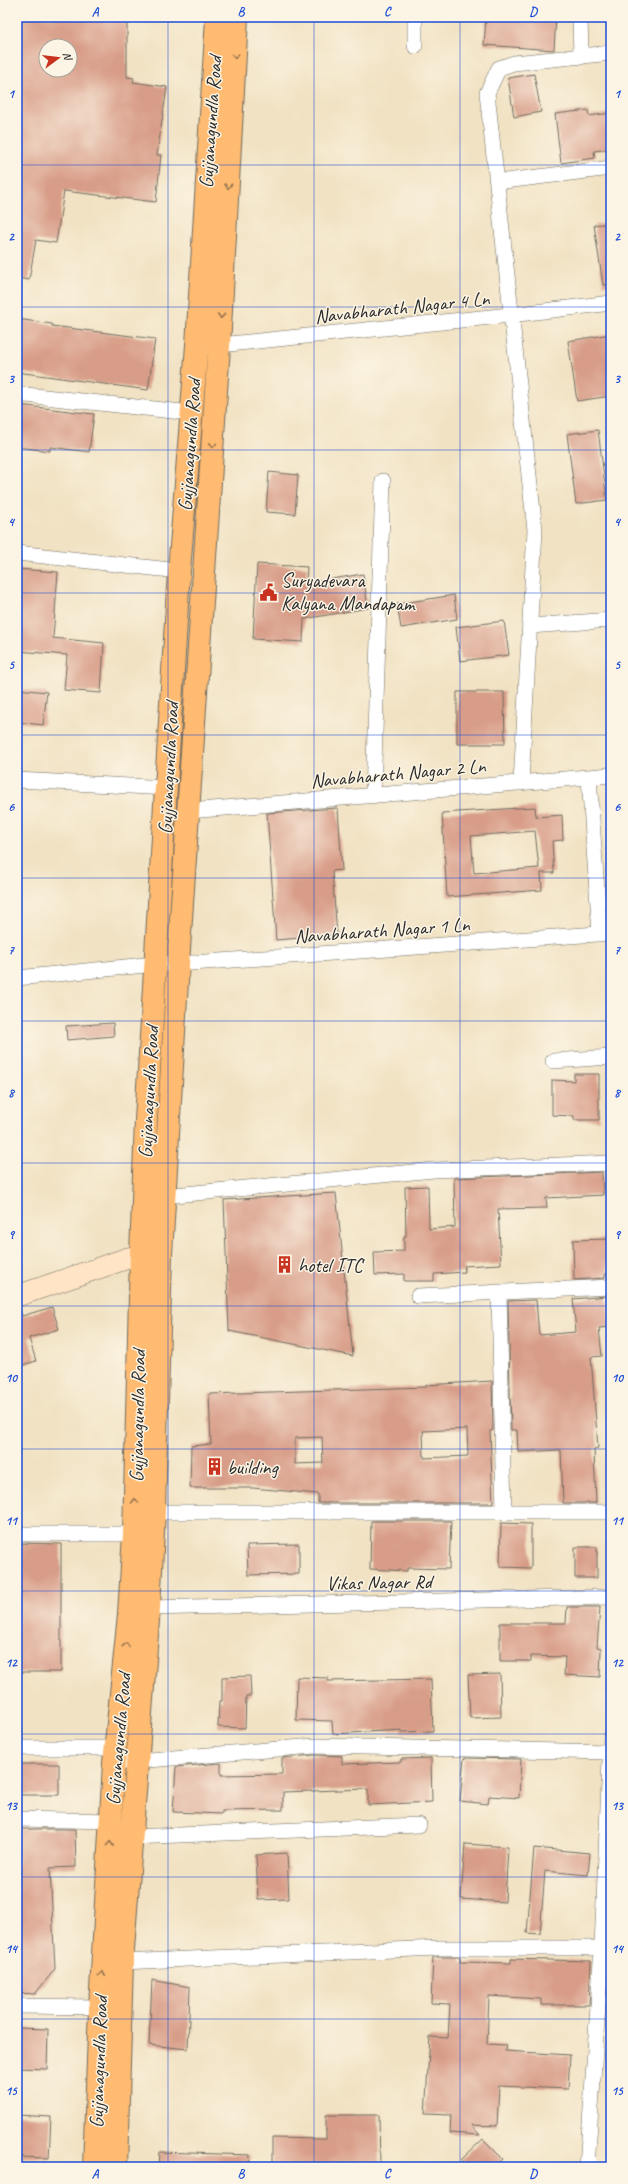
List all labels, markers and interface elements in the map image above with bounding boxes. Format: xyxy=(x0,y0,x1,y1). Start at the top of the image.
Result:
text: A xyxy=(92,4,100,20)
text: B xyxy=(238,4,246,20)
text: C xyxy=(384,4,392,20)
text: D xyxy=(529,4,538,20)
north arrow xyxy=(38,38,78,78)
text: N xyxy=(60,50,76,63)
street label: Gujjanagundla Road xyxy=(193,52,228,189)
one-way arrow xyxy=(231,53,239,59)
text: 1 xyxy=(8,86,16,102)
text: 1 xyxy=(614,86,622,102)
one-way arrow xyxy=(224,183,232,189)
text: 2 xyxy=(8,229,15,245)
text: 2 xyxy=(614,229,621,245)
street label: Navabharath Nagar 4 Ln xyxy=(313,286,492,329)
one-way arrow xyxy=(216,313,225,319)
text: 3 xyxy=(8,371,15,387)
text: 3 xyxy=(614,371,621,387)
street label: Gujjanagundla Road xyxy=(172,375,207,512)
one-way arrow xyxy=(208,442,217,448)
text: 4 xyxy=(8,514,16,530)
text: 4 xyxy=(614,514,622,530)
place label: Suryadevara Kalyana Mandapam xyxy=(281,568,416,616)
public building icon: Suryadevara Kalyana Mandapam xyxy=(258,582,278,602)
text: 5 xyxy=(8,657,15,673)
text: 5 xyxy=(614,657,621,673)
street label: Gujjanagundla Road xyxy=(153,698,185,835)
street label: Navabharath Nagar 2 Ln xyxy=(309,753,488,794)
text: 6 xyxy=(8,799,15,815)
text: 6 xyxy=(614,799,621,815)
street label: Navabharath Nagar 1 Ln xyxy=(294,912,471,949)
text: 7 xyxy=(8,942,15,958)
text: 7 xyxy=(614,942,621,958)
street label: Gujjanagundla Road xyxy=(133,1022,165,1159)
text: 8 xyxy=(8,1085,16,1101)
text: 8 xyxy=(614,1085,622,1101)
text: 9 xyxy=(8,1227,15,1243)
text: 9 xyxy=(614,1227,621,1243)
place label: hotel ITC xyxy=(298,1253,365,1278)
building icon: hotel ITC xyxy=(275,1255,295,1275)
street label: Gujjanagundla Road xyxy=(124,1347,151,1482)
text: 10 xyxy=(5,1370,18,1386)
text: 10 xyxy=(611,1370,624,1386)
place label: building xyxy=(227,1455,280,1480)
building icon: building xyxy=(204,1457,224,1477)
one-way arrow xyxy=(131,1498,139,1504)
text: 11 xyxy=(5,1513,19,1529)
text: 11 xyxy=(611,1513,625,1529)
street label: Vikas Nagar Rd xyxy=(326,1569,435,1596)
one-way arrow xyxy=(122,1642,131,1648)
text: 12 xyxy=(5,1655,18,1671)
text: 12 xyxy=(611,1655,624,1671)
street label: Gujjanagundla Road xyxy=(100,1669,137,1806)
text: 13 xyxy=(5,1798,18,1814)
text: 13 xyxy=(611,1798,624,1814)
one-way arrow xyxy=(106,1841,115,1847)
text: 14 xyxy=(5,1941,19,1957)
text: 14 xyxy=(611,1941,625,1957)
one-way arrow xyxy=(97,1971,106,1977)
street label: Gujjanagundla Road xyxy=(84,1992,113,2129)
text: 15 xyxy=(5,2083,18,2099)
text: 15 xyxy=(611,2083,624,2099)
text: A xyxy=(92,2166,100,2182)
text: B xyxy=(238,2166,246,2182)
text: C xyxy=(384,2166,392,2182)
text: D xyxy=(529,2166,538,2182)

